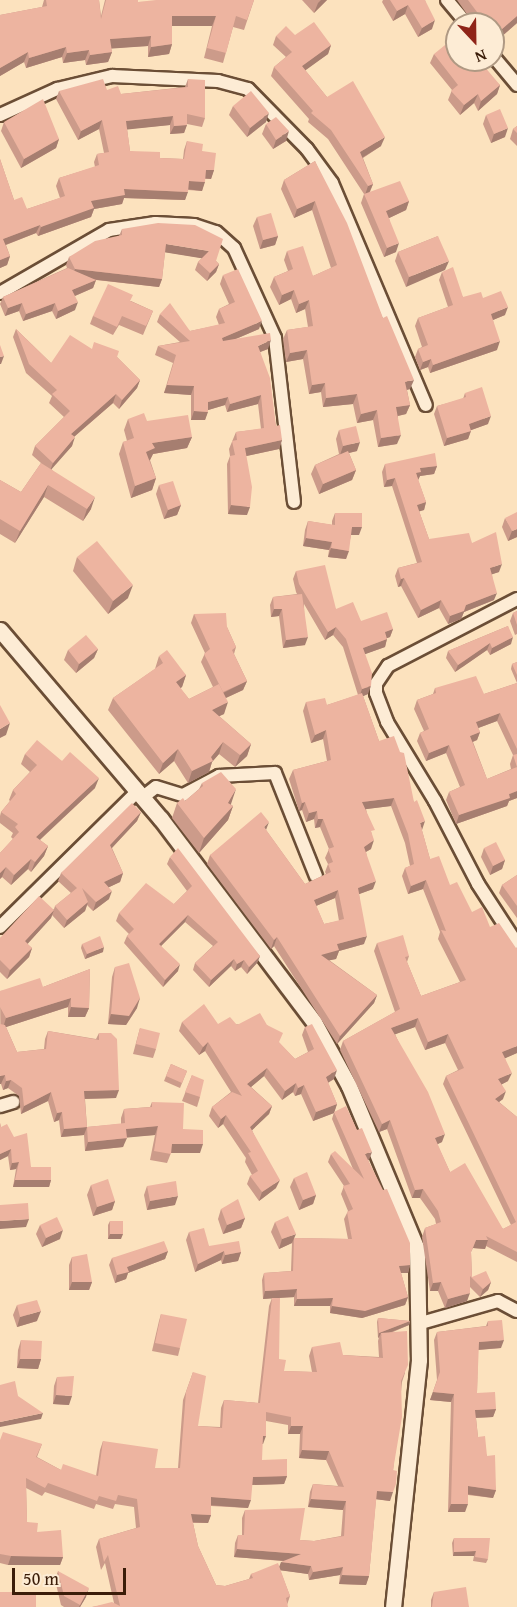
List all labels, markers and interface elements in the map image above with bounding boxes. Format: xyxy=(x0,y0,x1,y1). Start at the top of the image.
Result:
north arrow xyxy=(445,12,505,72)
text: N xyxy=(472,44,490,70)
scale bar xyxy=(15,1556,129,1594)
text: 50 m xyxy=(23,1565,59,1592)

